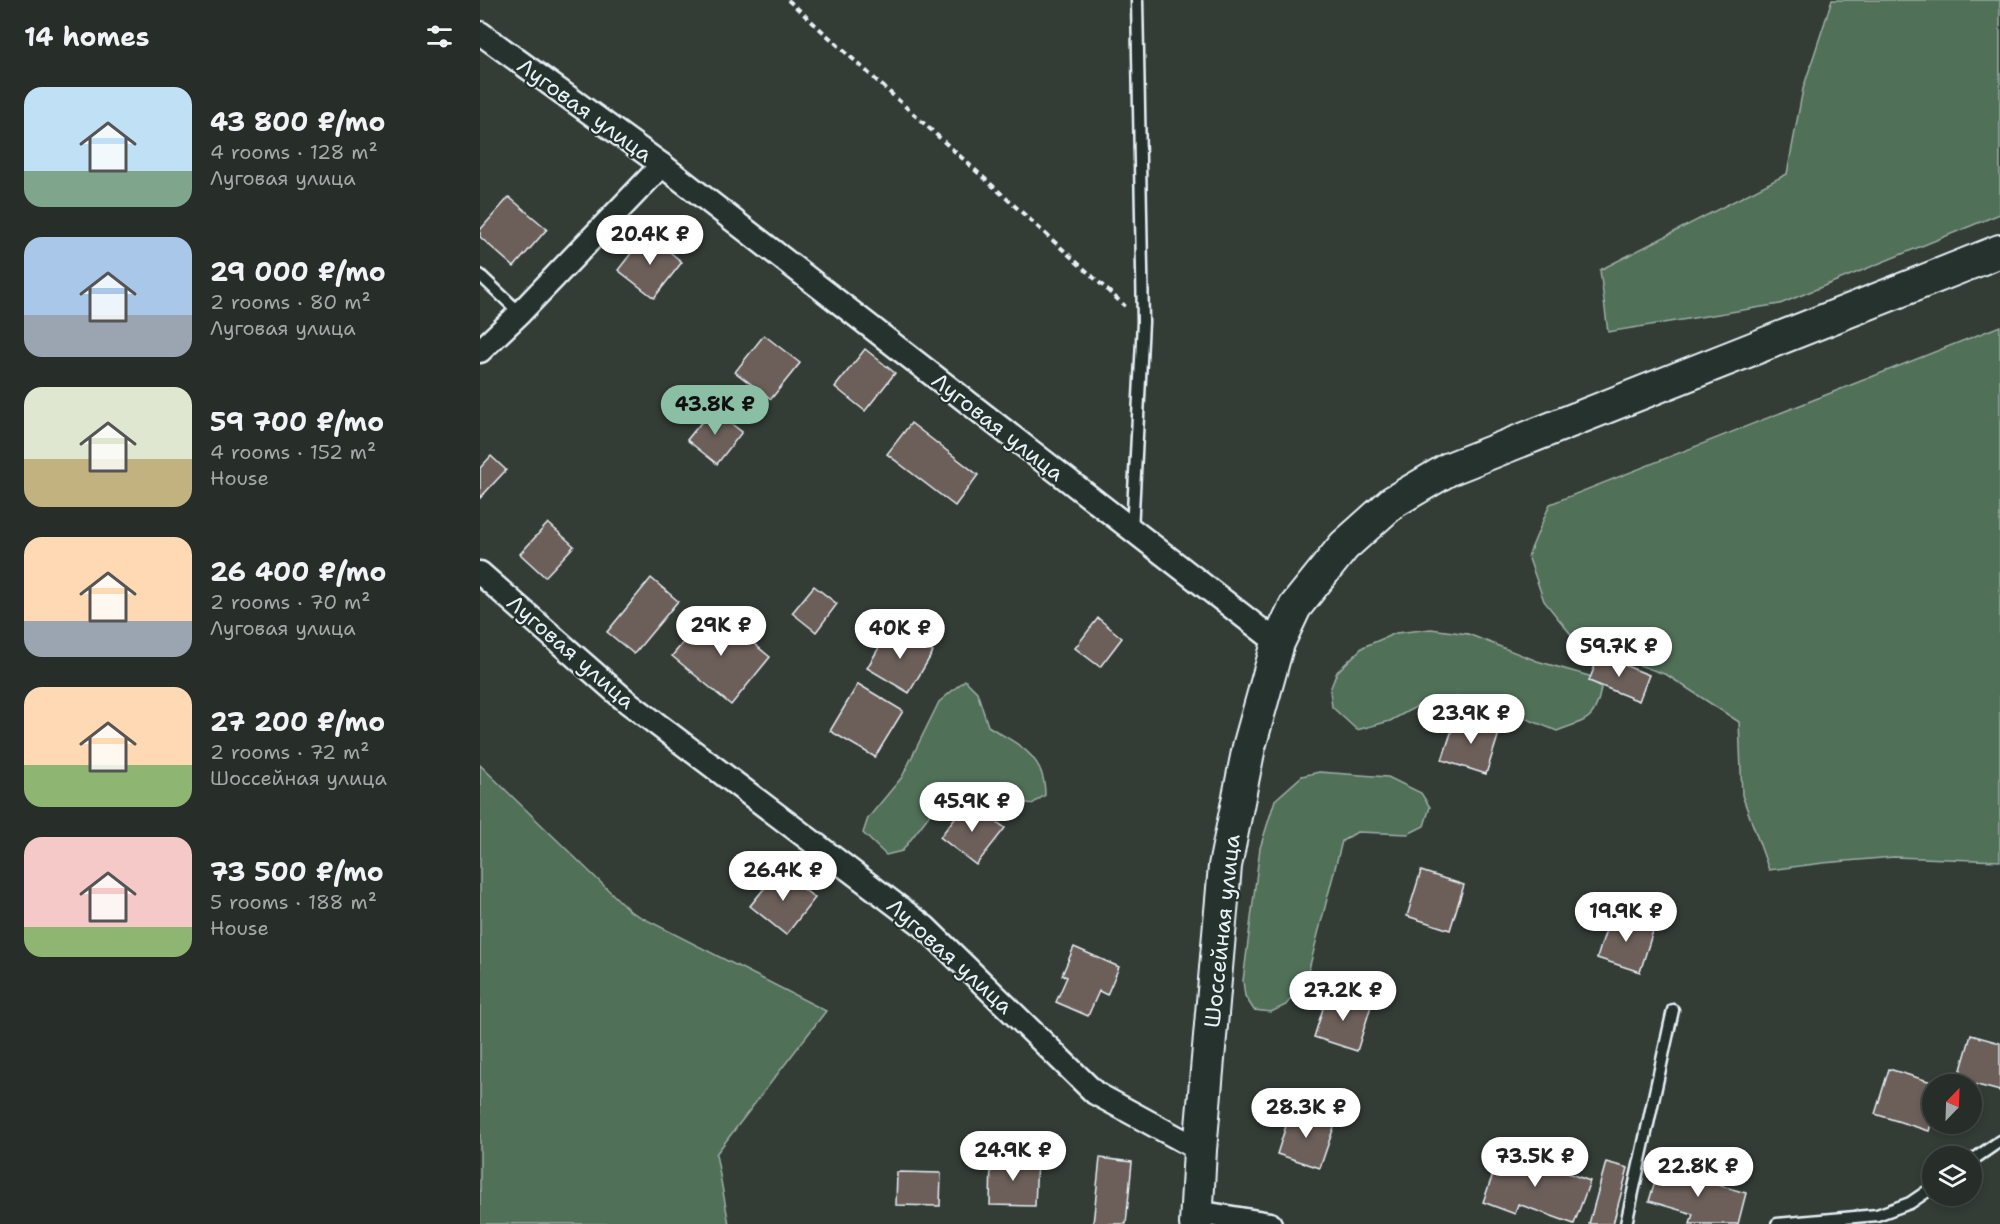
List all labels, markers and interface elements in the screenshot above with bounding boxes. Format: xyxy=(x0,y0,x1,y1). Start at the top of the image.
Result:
text: 14 homes xyxy=(24,19,150,54)
icon: filters xyxy=(423,20,456,53)
street label: Луговая улица xyxy=(512,51,659,169)
text: 43 800 ₽/mo xyxy=(210,104,385,139)
icon: home xyxy=(72,111,144,183)
text: 4 rooms · 128 m² xyxy=(210,139,378,165)
text: Луговая улица xyxy=(210,165,356,191)
pin: 20.4K ₽ xyxy=(595,215,705,266)
text: 20.4K ₽ xyxy=(610,221,690,247)
text: 29 000 ₽/mo xyxy=(210,254,386,289)
icon: home xyxy=(72,261,144,333)
text: 2 rooms · 80 m² xyxy=(210,289,371,315)
text: Луговая улица xyxy=(210,315,356,341)
street label: Луговая улица xyxy=(926,366,1070,488)
pin: 43.8K ₽ xyxy=(660,385,770,436)
text: 43.8K ₽ xyxy=(675,391,755,417)
text: 59 700 ₽/mo xyxy=(210,404,384,439)
icon: home xyxy=(72,411,144,483)
text: 4 rooms · 152 m² xyxy=(210,439,376,465)
text: House xyxy=(210,465,269,491)
text: 26 400 ₽/mo xyxy=(210,554,386,589)
icon: home xyxy=(72,561,144,633)
street label: Луговая улица xyxy=(501,588,641,716)
text: 2 rooms · 70 m² xyxy=(210,589,371,615)
pin: 29K ₽ xyxy=(679,606,763,657)
pin: 40K ₽ xyxy=(858,609,942,660)
text: 29K ₽ xyxy=(690,612,752,638)
text: Луговая улица xyxy=(210,615,356,641)
text: 40K ₽ xyxy=(869,615,931,641)
pin: 59.7K ₽ xyxy=(1564,627,1674,678)
text: 59.7K ₽ xyxy=(1580,633,1658,659)
pin: 23.9K ₽ xyxy=(1416,694,1526,745)
text: 23.9K ₽ xyxy=(1432,700,1510,726)
text: 27 200 ₽/mo xyxy=(210,704,385,739)
icon: home xyxy=(72,711,144,783)
text: 2 rooms · 72 m² xyxy=(210,739,369,765)
text: Шоссейная улица xyxy=(210,765,387,791)
pin: 45.9K ₽ xyxy=(917,782,1027,833)
text: 45.9K ₽ xyxy=(934,788,1010,814)
street label: Шоссейная улица xyxy=(1197,832,1247,1029)
pin: 26.4K ₽ xyxy=(728,851,838,902)
text: 73 500 ₽/mo xyxy=(210,854,384,889)
text: 26.4K ₽ xyxy=(743,857,823,883)
icon: home xyxy=(72,861,144,933)
text: 5 rooms · 188 m² xyxy=(210,889,377,915)
street label: Луговая улица xyxy=(881,892,1019,1021)
pin: 19.9K ₽ xyxy=(1571,892,1681,943)
text: 19.9K ₽ xyxy=(1589,898,1663,924)
text: House xyxy=(210,915,269,941)
pin: 27.2K ₽ xyxy=(1288,971,1398,1022)
text: 27.2K ₽ xyxy=(1303,977,1383,1003)
north arrow xyxy=(1922,1074,1982,1134)
map controls xyxy=(1922,1074,1982,1206)
pin: 28.3K ₽ xyxy=(1251,1088,1361,1139)
text: 28.3K ₽ xyxy=(1265,1094,1347,1120)
pin: 24.9K ₽ xyxy=(958,1131,1068,1182)
text: 24.9K ₽ xyxy=(974,1137,1052,1163)
pin: 73.5K ₽ xyxy=(1480,1137,1590,1188)
text: 73.5K ₽ xyxy=(1495,1143,1575,1169)
button: layers xyxy=(1922,1146,1982,1206)
pin: 22.8K ₽ xyxy=(1643,1147,1753,1198)
text: 22.8K ₽ xyxy=(1657,1153,1739,1179)

